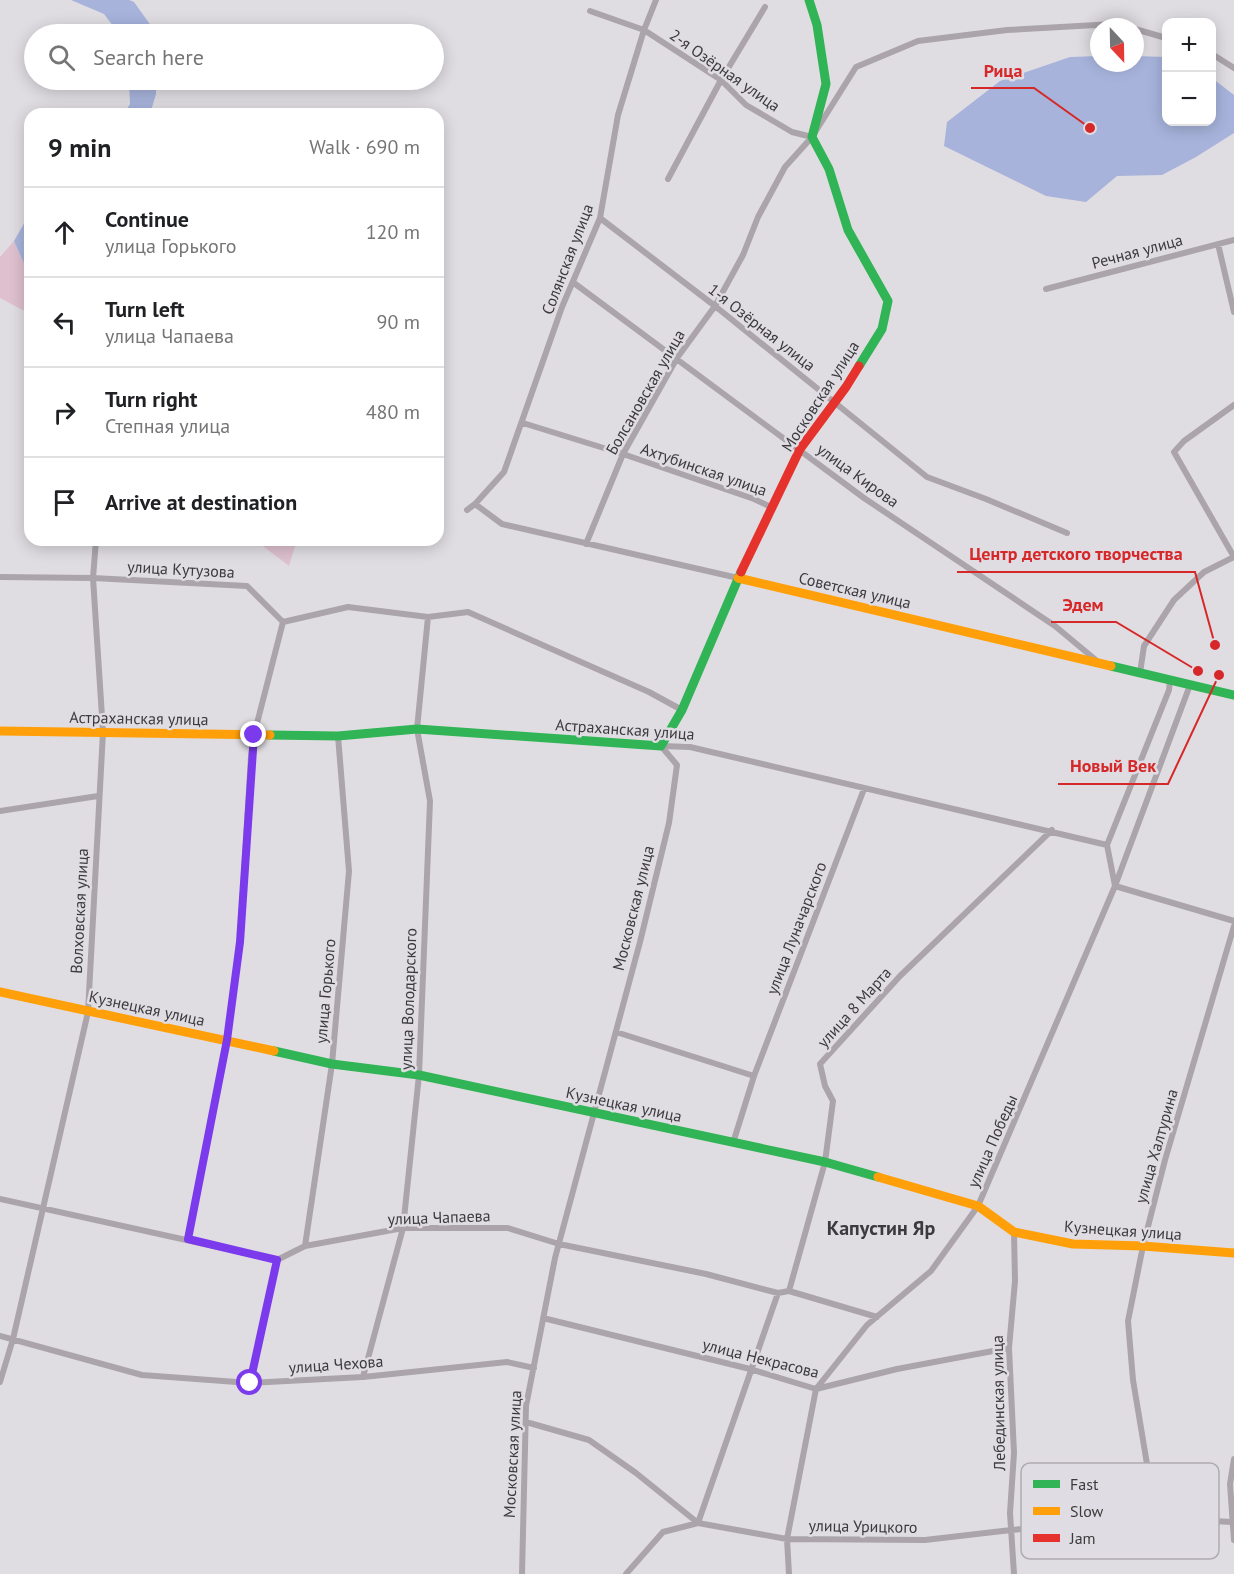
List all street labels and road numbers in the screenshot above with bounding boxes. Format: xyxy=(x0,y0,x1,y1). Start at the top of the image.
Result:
street label: 2-я Озёрная улица xyxy=(666,24,784,116)
street label: Солянская улица xyxy=(537,201,597,317)
street label: Речная улица xyxy=(1089,229,1185,273)
street label: 1-я Озёрная улица xyxy=(704,279,820,375)
street label: Болсановская улица xyxy=(601,326,689,458)
street label: Московская улица xyxy=(777,337,863,455)
street label: Ахтубинская улица xyxy=(638,438,770,500)
street label: улица Кирова xyxy=(813,439,903,511)
street label: улица Кутузова xyxy=(127,556,235,582)
street label: Советская улица xyxy=(797,567,913,613)
street label: Астраханская улица xyxy=(69,707,209,729)
street label: Астраханская улица xyxy=(555,714,695,744)
street label: Московская улица xyxy=(608,844,658,972)
street label: Волховская улица xyxy=(66,848,92,974)
street label: улица Луначарского xyxy=(761,859,831,997)
street label: улица Володарского xyxy=(396,928,420,1070)
street label: улица Горького xyxy=(310,938,340,1044)
street label: улица 8 Марта xyxy=(813,963,895,1051)
street label: Кузнецкая улица xyxy=(87,986,207,1030)
street label: Кузнецкая улица xyxy=(564,1082,684,1126)
street label: улица Халтурина xyxy=(1130,1086,1182,1206)
street label: улица Победы xyxy=(963,1091,1021,1191)
street label: улица Чапаева xyxy=(387,1205,491,1229)
street label: Кузнецкая улица xyxy=(1063,1216,1183,1244)
street label: улица Некрасова xyxy=(701,1334,821,1382)
street label: Лебединская улица xyxy=(987,1335,1009,1472)
street label: улица Чехова xyxy=(288,1351,384,1377)
street label: Московская улица xyxy=(499,1390,525,1518)
street label: улица Урицкого xyxy=(808,1515,918,1537)

